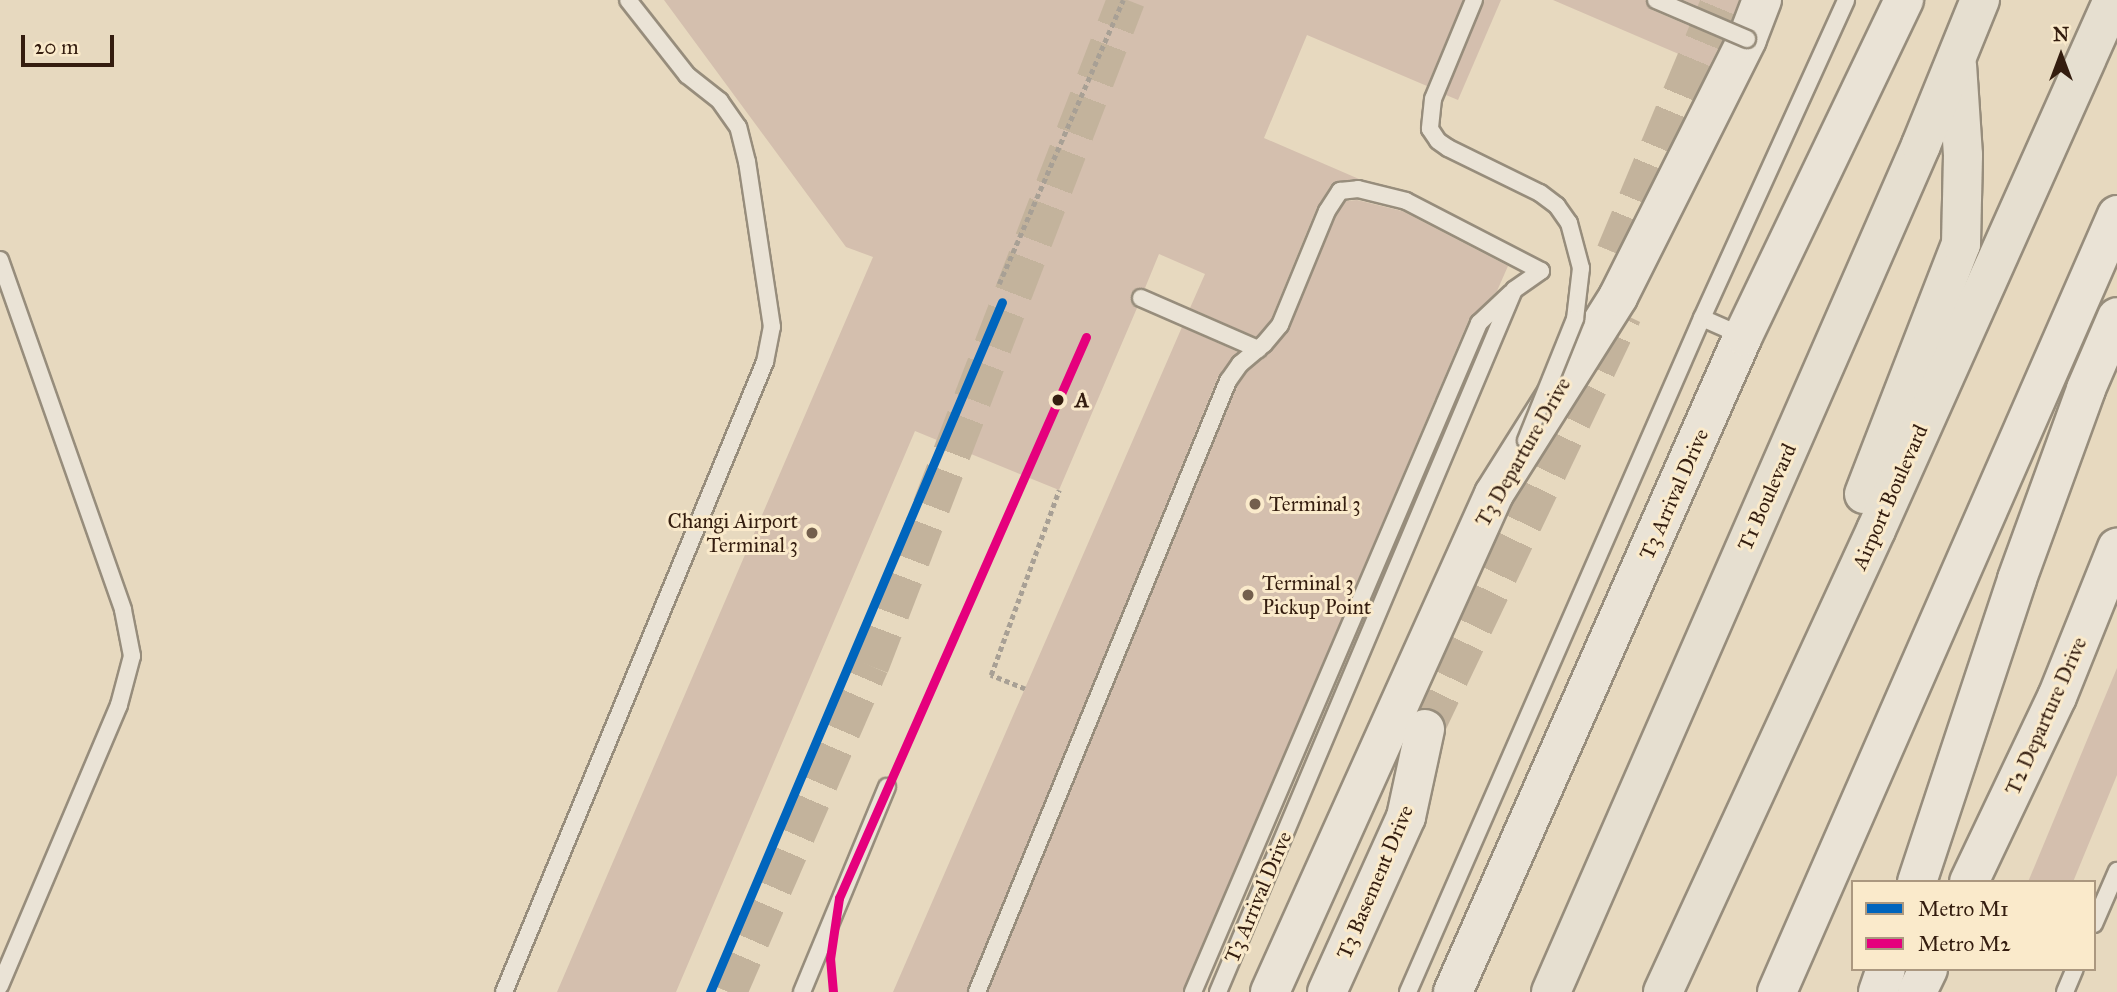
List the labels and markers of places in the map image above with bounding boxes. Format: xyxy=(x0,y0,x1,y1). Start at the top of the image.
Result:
place label: A xyxy=(1075,387,1089,413)
marker: A xyxy=(1047,389,1069,411)
place label: Terminal 3 xyxy=(1269,491,1361,517)
marker: Terminal 3 xyxy=(1247,496,1263,512)
place label: Changi Airport Terminal 3 xyxy=(667,508,798,558)
marker: Changi Airport Terminal 3 xyxy=(804,525,820,541)
place label: Terminal 3 Pickup Point xyxy=(1262,570,1371,620)
marker: Terminal 3 Pickup Point xyxy=(1240,587,1256,603)

